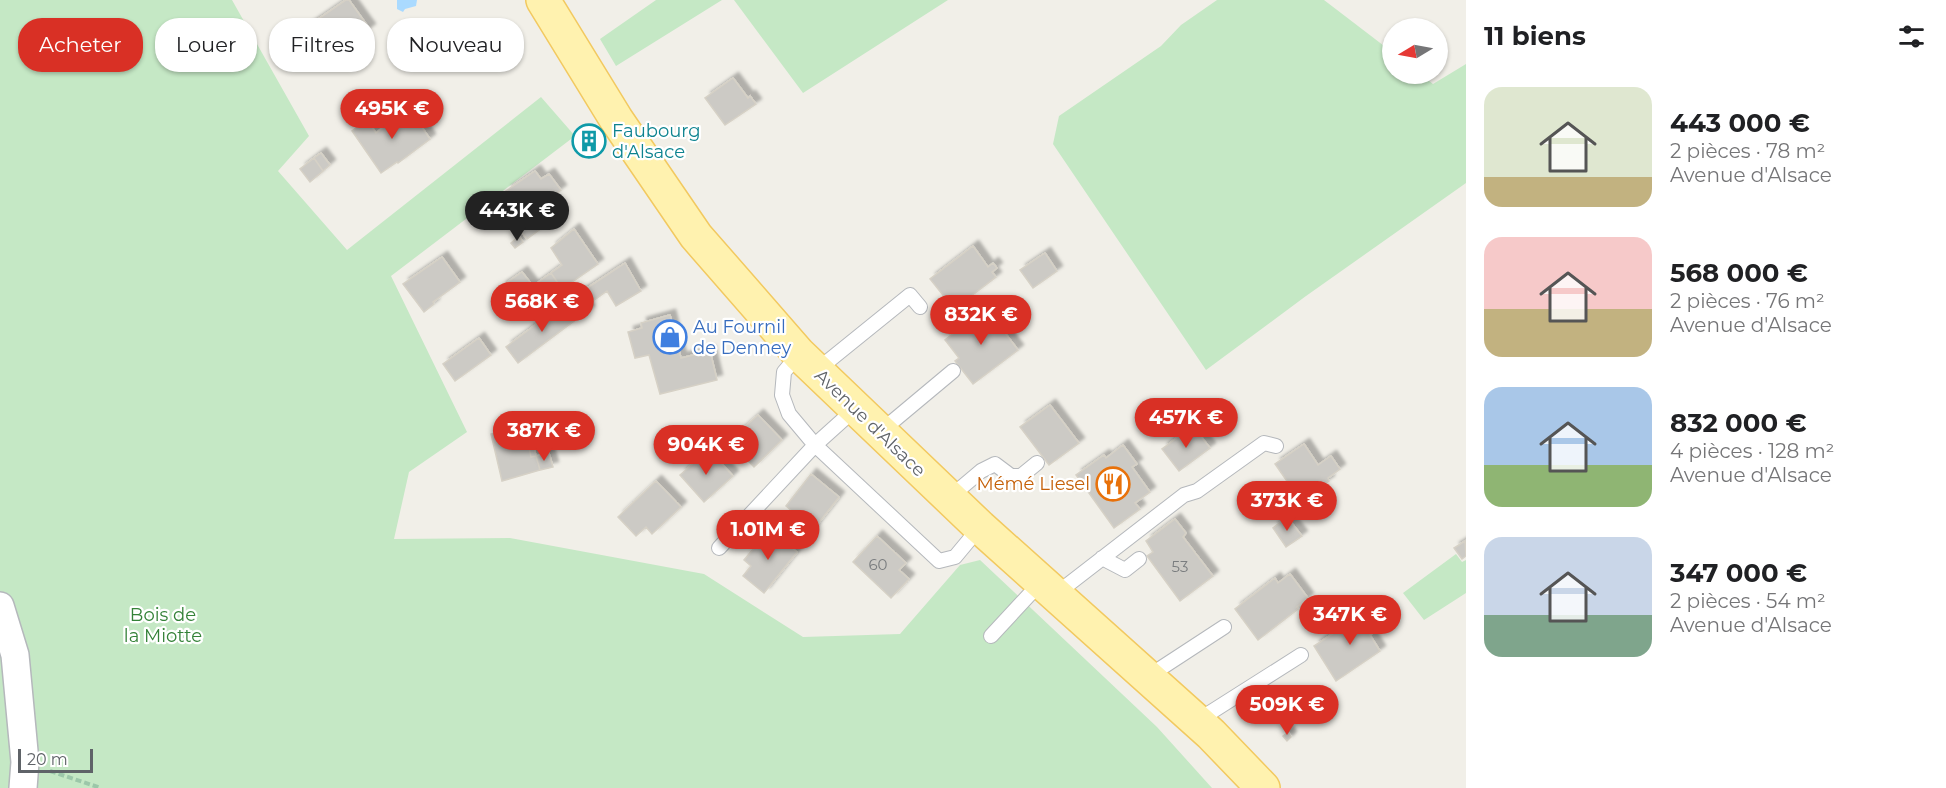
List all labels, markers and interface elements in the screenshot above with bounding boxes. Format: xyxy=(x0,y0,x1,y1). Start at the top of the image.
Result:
chip: Acheter xyxy=(18,18,143,72)
chip: Louer xyxy=(155,18,257,72)
chip: Filtres xyxy=(269,18,375,72)
chip: Nouveau xyxy=(387,18,524,72)
north arrow xyxy=(1382,18,1448,84)
map controls xyxy=(1382,18,1448,84)
text: 11 biens xyxy=(1484,20,1586,52)
icon: filters xyxy=(1895,20,1928,53)
pin: 495K € xyxy=(343,89,441,140)
text: 495K € xyxy=(354,96,430,120)
text: 443 000 € xyxy=(1670,107,1810,139)
icon: home xyxy=(1532,111,1604,183)
place label: Faubourg d'Alsace xyxy=(612,120,701,163)
building icon: Faubourg d'Alsace xyxy=(571,123,607,159)
text: 2 pièces · 78 m² xyxy=(1670,139,1825,163)
text: Avenue d'Alsace xyxy=(1670,163,1832,187)
pin: 443K € xyxy=(468,191,566,242)
text: 443K € xyxy=(479,198,555,222)
text: 568 000 € xyxy=(1670,257,1808,289)
icon: home xyxy=(1532,261,1604,333)
pin: 568K € xyxy=(493,282,591,333)
text: 568K € xyxy=(505,289,579,313)
text: 2 pièces · 76 m² xyxy=(1670,289,1825,313)
pin: 832K € xyxy=(932,295,1030,346)
text: 832K € xyxy=(944,302,1018,326)
text: Avenue d'Alsace xyxy=(1670,313,1832,337)
place label: Au Fournil de Denney xyxy=(693,316,792,359)
shop icon: Au Fournil de Denney xyxy=(652,319,688,355)
street label: Avenue d'Alsace xyxy=(810,364,930,482)
pin: 457K € xyxy=(1137,398,1235,449)
text: 457K € xyxy=(1149,405,1223,429)
text: 832 000 € xyxy=(1670,407,1807,439)
pin: 387K € xyxy=(495,411,593,462)
icon: home xyxy=(1532,411,1604,483)
text: 387K € xyxy=(507,418,581,442)
pin: 904K € xyxy=(657,425,755,476)
text: 904K € xyxy=(668,432,744,456)
text: 4 pièces · 128 m² xyxy=(1670,439,1834,463)
text: Avenue d'Alsace xyxy=(1670,463,1832,487)
restaurant icon: Mémé Liesel xyxy=(1095,466,1131,502)
place label: Mémé Liesel xyxy=(976,473,1090,495)
pin: 373K € xyxy=(1238,481,1336,532)
text: 373K € xyxy=(1251,488,1323,512)
pin: 1.01M € xyxy=(713,510,823,561)
text: 1.01M € xyxy=(730,517,806,541)
house number: 60 xyxy=(868,555,888,574)
house number: 53 xyxy=(1172,557,1188,576)
text: 347 000 € xyxy=(1670,557,1807,589)
icon: home xyxy=(1532,561,1604,633)
text: 2 pièces · 54 m² xyxy=(1670,589,1826,613)
pin: 347K € xyxy=(1301,595,1399,646)
text: 347K € xyxy=(1313,602,1387,626)
park label: Bois de la Miotte xyxy=(124,604,202,647)
text: Avenue d'Alsace xyxy=(1670,613,1832,637)
pin: 509K € xyxy=(1238,685,1336,736)
text: 509K € xyxy=(1250,692,1324,716)
scale bar xyxy=(18,746,93,774)
text: 20 m xyxy=(27,750,68,769)

